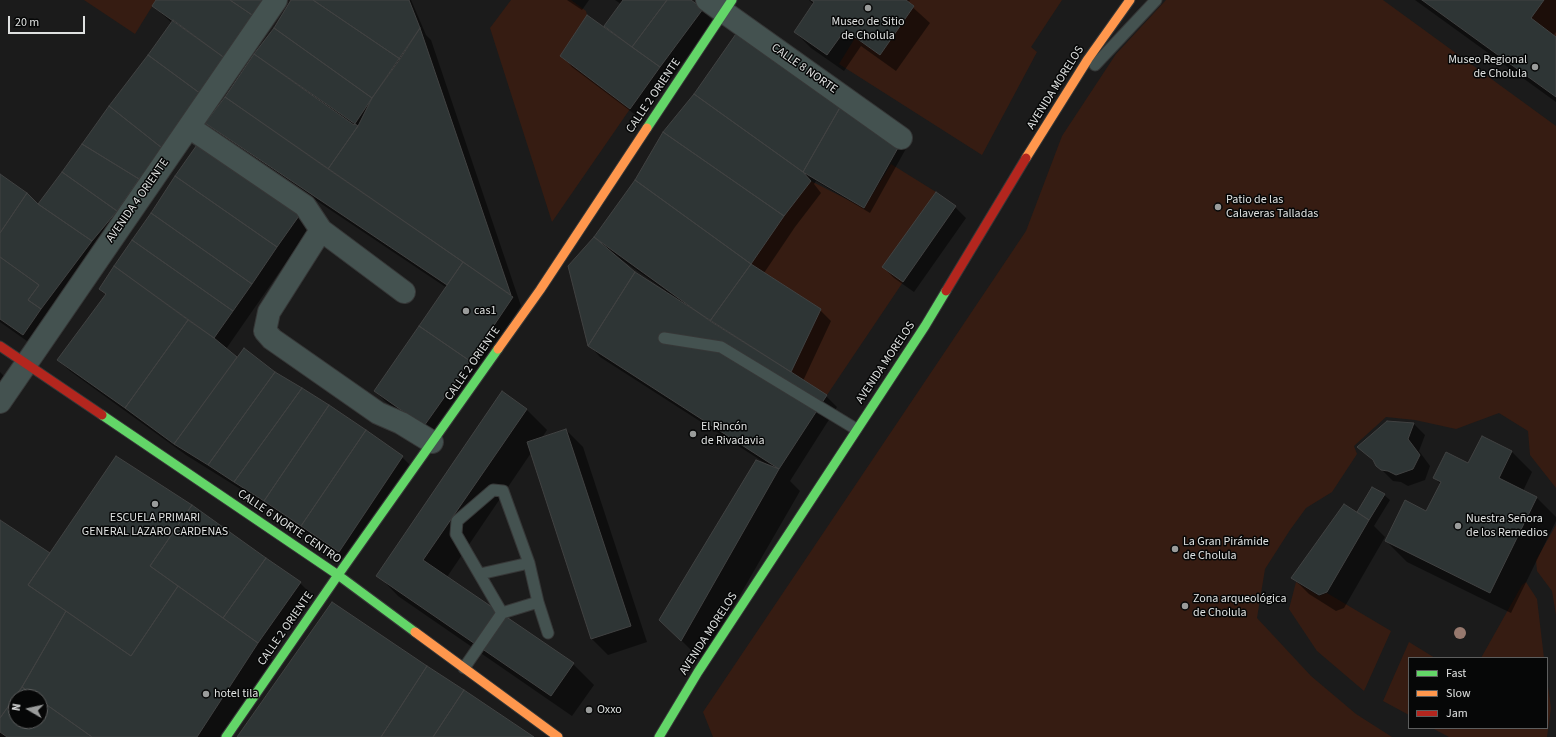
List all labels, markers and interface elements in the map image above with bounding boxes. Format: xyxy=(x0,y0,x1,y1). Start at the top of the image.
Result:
marker: Museo de Sitio de Cholula xyxy=(863,3,873,13)
scale bar xyxy=(10,8,87,34)
text: 20 m xyxy=(15,14,39,31)
place label: Museo de Sitio de Cholula xyxy=(831,15,905,43)
street label: CALLE 8 NORTE xyxy=(768,41,840,97)
street label: AVENIDA MORELOS xyxy=(1025,44,1087,132)
place label: Museo Regional de Cholula xyxy=(1448,53,1527,81)
street label: CALLE 2 ORIENTE xyxy=(624,56,684,136)
marker: Museo Regional de Cholula xyxy=(1530,62,1540,72)
street label: AVENIDA 4 ORIENTE xyxy=(104,156,172,246)
place label: Patio de las Calaveras Talladas xyxy=(1226,193,1318,221)
marker: Patio de las Calaveras Talladas xyxy=(1213,202,1223,212)
place label: cas1 xyxy=(474,304,496,318)
marker: cas1 xyxy=(461,306,471,316)
street label: AVENIDA MORELOS xyxy=(853,319,919,407)
street label: CALLE 2 ORIENTE xyxy=(442,324,504,404)
place label: El Rincón de Rivadavia xyxy=(701,420,765,448)
marker: El Rincón de Rivadavia xyxy=(688,429,698,439)
street label: CALLE 6 NORTE CENTRO xyxy=(234,487,344,567)
marker: ESCUELA PRIMARI GENERAL LAZARO CARDENAS xyxy=(150,499,160,509)
place label: ESCUELA PRIMARI GENERAL LAZARO CARDENAS xyxy=(82,511,228,539)
place label: Nuestra Señora de los Remedios xyxy=(1466,512,1548,540)
marker: Nuestra Señora de los Remedios xyxy=(1453,521,1463,531)
place label: La Gran Pirámide de Cholula xyxy=(1183,535,1269,563)
marker: La Gran Pirámide de Cholula xyxy=(1170,544,1180,554)
street label: CALLE 2 ORIENTE xyxy=(255,589,317,669)
street label: AVENIDA MORELOS xyxy=(677,590,741,678)
place label: Zona arqueológica de Cholula xyxy=(1193,592,1286,620)
marker: Zona arqueológica de Cholula xyxy=(1180,601,1190,611)
legend xyxy=(1408,657,1548,729)
text: Fast xyxy=(1446,665,1466,682)
text: Slow xyxy=(1446,685,1471,702)
place label: hotel tila xyxy=(214,687,258,701)
north arrow xyxy=(8,689,48,729)
marker: hotel tila xyxy=(201,689,211,699)
text: N xyxy=(9,702,25,712)
place label: Oxxo xyxy=(597,703,622,717)
marker: Oxxo xyxy=(584,705,594,715)
text: Jam xyxy=(1446,705,1468,722)

